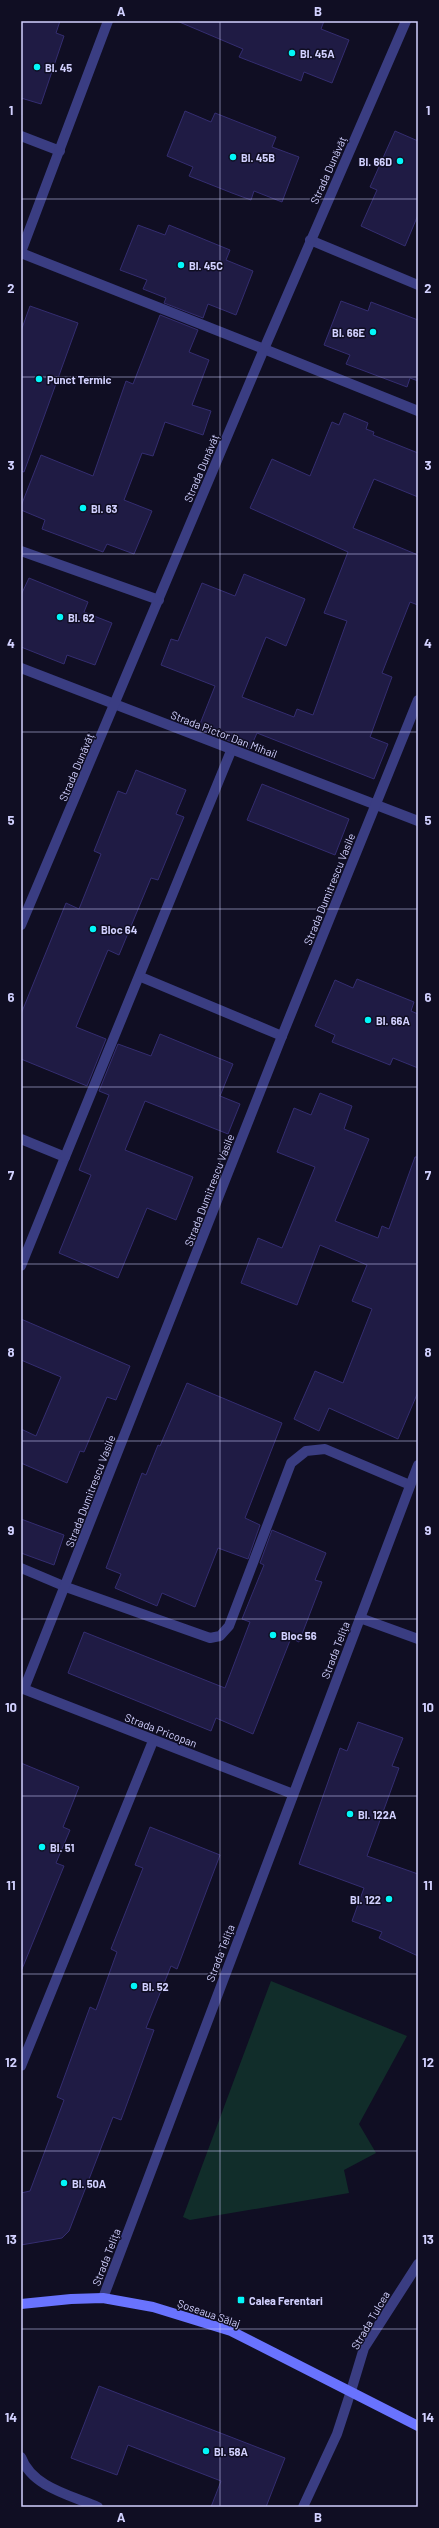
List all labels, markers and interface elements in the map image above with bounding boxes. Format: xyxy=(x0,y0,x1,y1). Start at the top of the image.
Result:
text: A xyxy=(117,3,126,19)
text: B xyxy=(314,3,322,19)
place label: Bl. 45A xyxy=(300,47,335,60)
marker: Bl. 45A xyxy=(287,48,297,58)
place label: Bl. 45 xyxy=(45,61,72,74)
marker: Bl. 45 xyxy=(32,62,42,72)
text: 1 xyxy=(9,102,13,118)
text: 1 xyxy=(426,102,430,118)
street label: Strada Dunăvăț xyxy=(307,134,349,206)
place label: Bl. 45B xyxy=(241,151,275,164)
marker: Bl. 45B xyxy=(228,152,238,162)
place label: Bl. 66D xyxy=(359,155,392,168)
marker: Bl. 66D xyxy=(395,156,405,166)
place label: Bl. 45C xyxy=(189,259,223,272)
marker: Bl. 45C xyxy=(176,260,186,270)
text: 2 xyxy=(7,280,15,296)
text: 2 xyxy=(424,280,432,296)
place label: Bl. 66E xyxy=(332,326,366,339)
marker: Bl. 66E xyxy=(368,327,378,337)
place label: Punct Termic xyxy=(47,373,112,386)
marker: Punct Termic xyxy=(34,374,44,384)
street label: Strada Dunăvăț xyxy=(181,432,221,504)
text: 3 xyxy=(7,457,15,473)
text: 3 xyxy=(424,457,432,473)
place label: Bl. 63 xyxy=(91,502,118,515)
marker: Bl. 63 xyxy=(78,503,88,513)
place label: Bl. 62 xyxy=(68,611,95,624)
marker: Bl. 62 xyxy=(55,612,65,622)
text: 4 xyxy=(7,635,15,651)
text: 4 xyxy=(424,635,432,651)
street label: Strada Pictor Dan Mihail xyxy=(169,708,279,760)
street label: Strada Dunăvăț xyxy=(56,731,96,803)
text: 5 xyxy=(7,812,15,828)
text: 5 xyxy=(424,812,432,828)
street label: Strada Dumitrescu Vasile xyxy=(301,831,357,947)
place label: Bloc 64 xyxy=(101,923,138,936)
marker: Bloc 64 xyxy=(88,924,98,934)
text: 6 xyxy=(8,989,15,1005)
text: 6 xyxy=(425,989,432,1005)
place label: Bl. 66A xyxy=(376,1014,410,1027)
marker: Bl. 66A xyxy=(363,1015,373,1025)
street label: Strada Dumitrescu Vasile xyxy=(182,1132,236,1248)
text: 7 xyxy=(8,1167,15,1183)
text: 7 xyxy=(425,1167,432,1183)
text: 8 xyxy=(7,1344,15,1360)
text: 8 xyxy=(424,1344,432,1360)
street label: Strada Dumitrescu Vasile xyxy=(63,1433,117,1549)
text: 9 xyxy=(8,1522,15,1538)
text: 9 xyxy=(425,1522,432,1538)
street label: Strada Telița xyxy=(318,1620,352,1680)
place label: Bloc 56 xyxy=(281,1629,317,1642)
marker: Bloc 56 xyxy=(268,1630,278,1640)
text: 10 xyxy=(5,1699,17,1715)
text: 10 xyxy=(422,1699,434,1715)
street label: Strada Pricopan xyxy=(123,1710,199,1750)
place label: Bl. 122A xyxy=(358,1808,397,1821)
marker: Bl. 122A xyxy=(345,1809,355,1819)
place label: Bl. 51 xyxy=(50,1841,74,1854)
marker: Bl. 51 xyxy=(37,1842,47,1852)
text: 11 xyxy=(6,1877,16,1893)
text: 11 xyxy=(423,1877,433,1893)
place label: Bl. 122 xyxy=(350,1893,381,1906)
marker: Bl. 122 xyxy=(384,1894,394,1904)
street label: Strada Telița xyxy=(203,1923,237,1983)
place label: Bl. 52 xyxy=(142,1980,169,1993)
marker: Bl. 52 xyxy=(129,1981,139,1991)
text: 12 xyxy=(5,2054,17,2070)
text: 12 xyxy=(422,2054,434,2070)
place label: Bl. 50A xyxy=(72,2177,107,2190)
marker: Bl. 50A xyxy=(59,2178,69,2188)
street label: Strada Telița xyxy=(89,2227,123,2287)
text: 13 xyxy=(5,2231,17,2247)
text: 13 xyxy=(422,2231,434,2247)
street label: Strada Tulcea xyxy=(348,2289,392,2351)
place label: Calea Ferentari xyxy=(249,2294,323,2307)
marker: Calea Ferentari xyxy=(236,2295,246,2305)
street label: Șoseaua Sălaj xyxy=(176,2296,242,2330)
text: 14 xyxy=(5,2409,17,2425)
text: 14 xyxy=(422,2409,434,2425)
place label: Bl. 58A xyxy=(214,2445,249,2458)
marker: Bl. 58A xyxy=(201,2446,211,2456)
text: A xyxy=(117,2509,126,2525)
text: B xyxy=(314,2509,322,2525)

